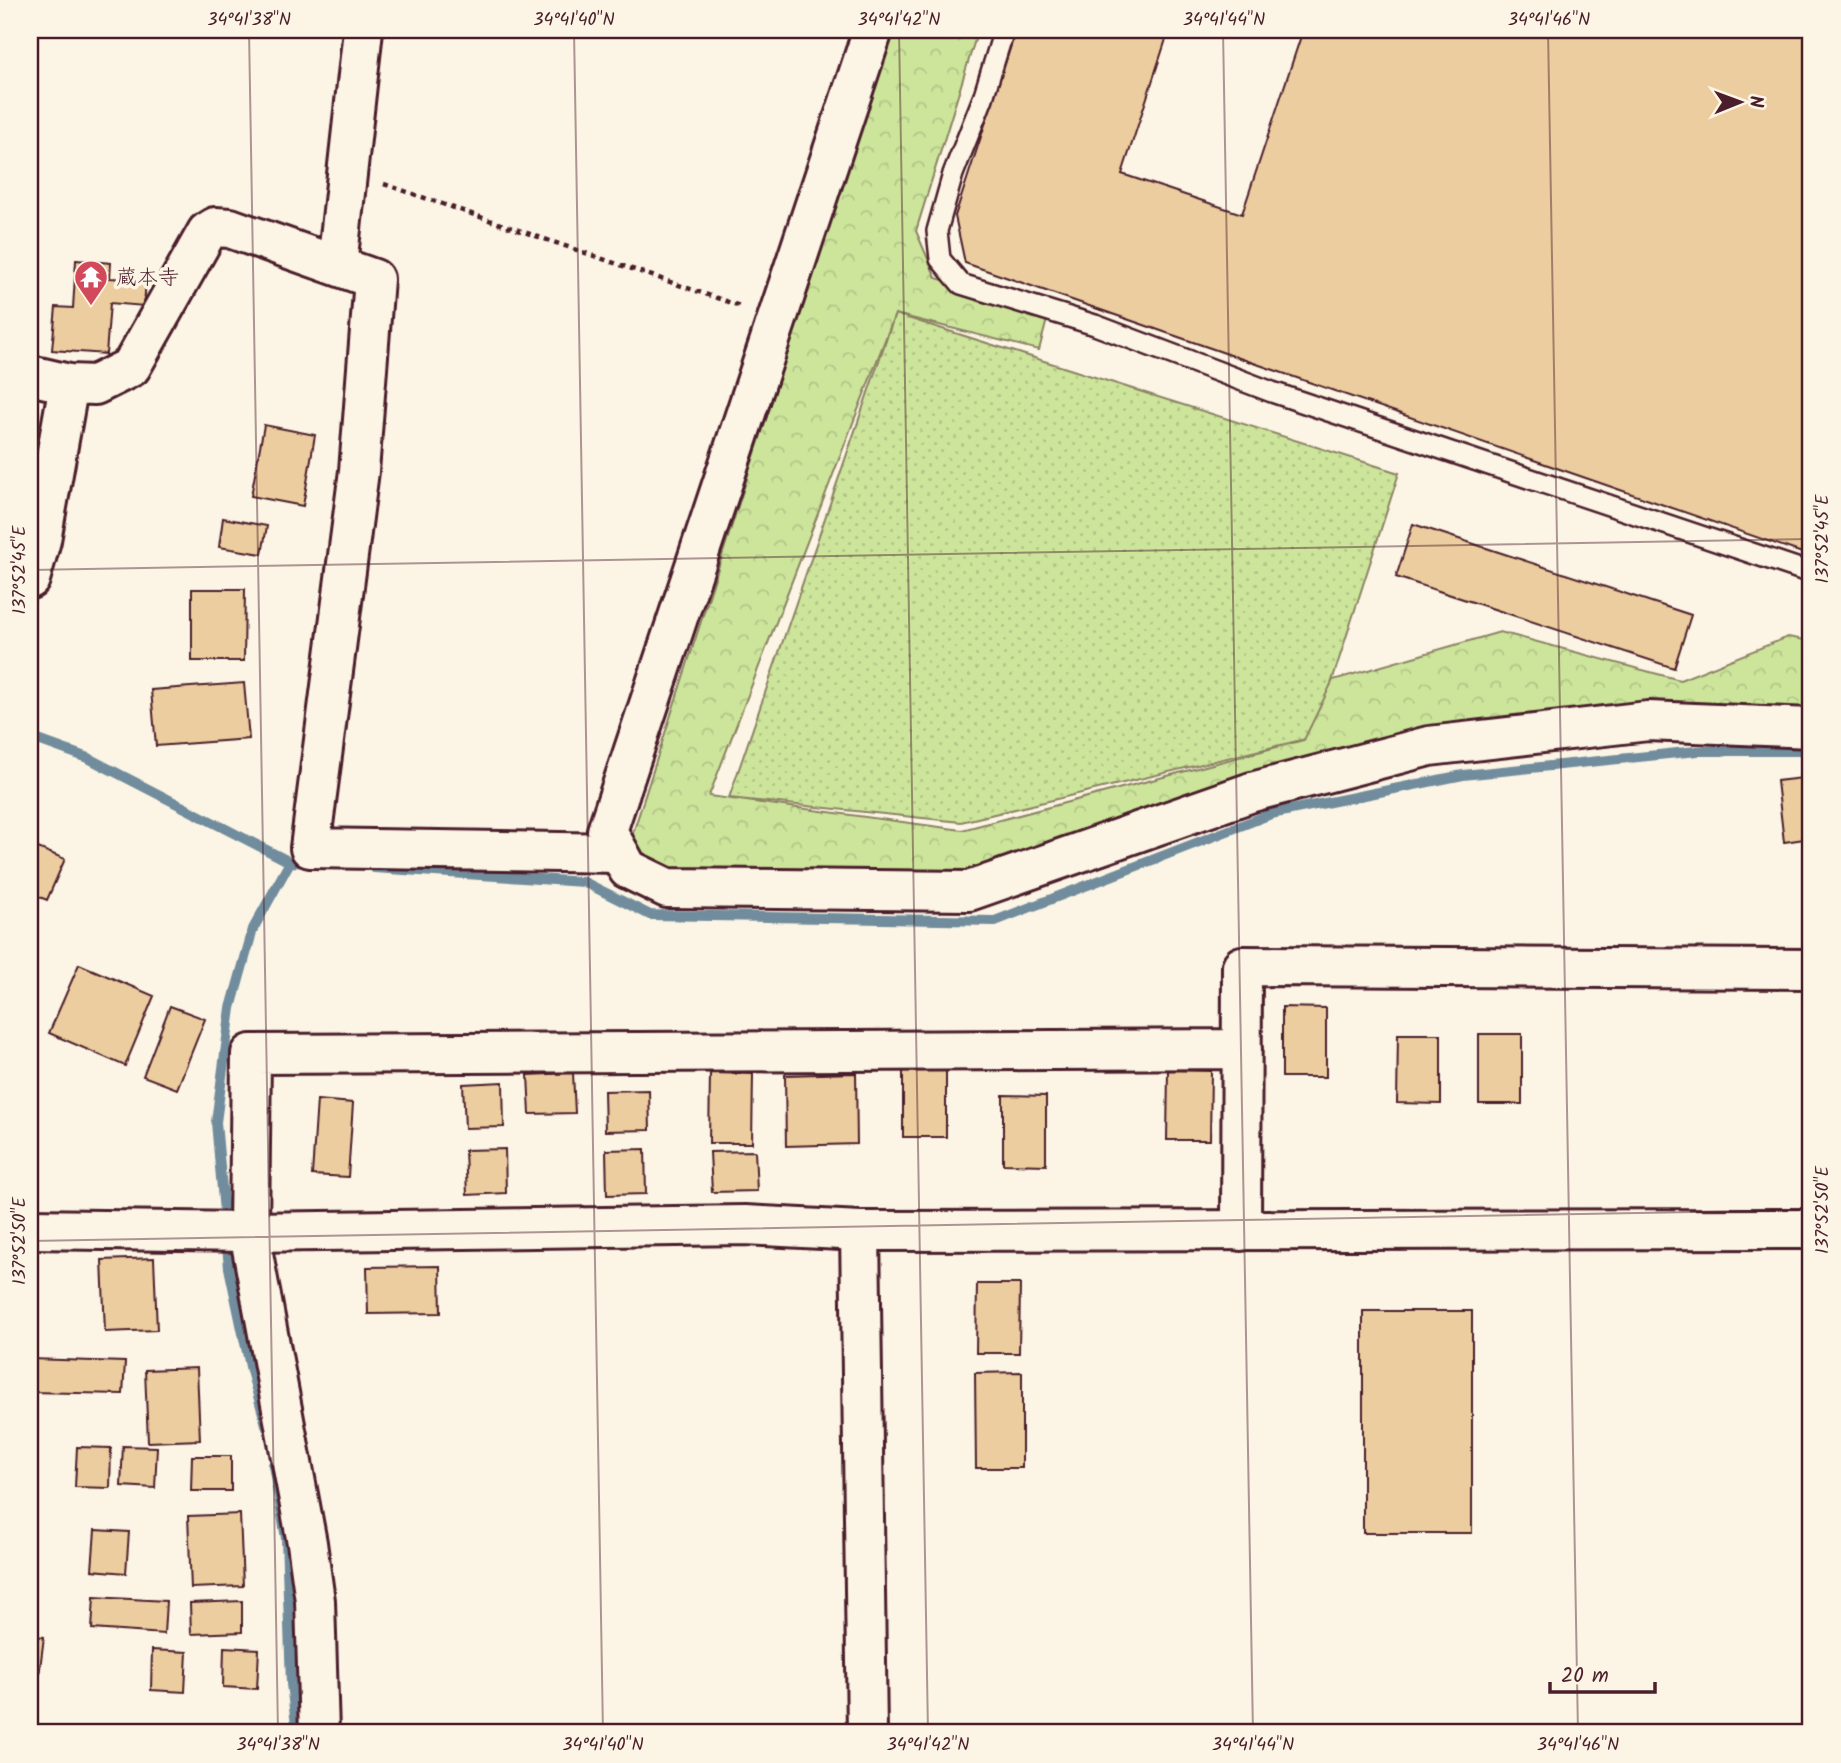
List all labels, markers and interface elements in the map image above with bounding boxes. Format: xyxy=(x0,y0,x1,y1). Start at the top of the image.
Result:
text: 34°41'38"N xyxy=(207,6,291,35)
text: 34°41'40"N xyxy=(533,6,615,35)
text: 34°41'42"N xyxy=(858,6,941,35)
text: 34°41'44"N xyxy=(1183,6,1265,35)
text: 34°41'46"N xyxy=(1508,6,1590,35)
north arrow xyxy=(1704,66,1774,136)
text: N xyxy=(1740,95,1770,108)
temple icon: 蔵本寺 xyxy=(72,258,110,307)
place label: 蔵本寺 xyxy=(116,262,179,295)
text: 137°52'45"E xyxy=(1809,494,1838,584)
text: 137°52'45"E xyxy=(6,525,35,615)
text: 137°52'50"E xyxy=(1809,1165,1838,1254)
text: 137°52'50"E xyxy=(6,1196,35,1285)
scale bar xyxy=(1550,1651,1656,1695)
text: 20 m xyxy=(1561,1660,1609,1693)
text: 34°41'38"N xyxy=(236,1731,320,1760)
text: 34°41'40"N xyxy=(562,1731,644,1760)
text: 34°41'42"N xyxy=(887,1731,970,1760)
text: 34°41'44"N xyxy=(1212,1731,1294,1760)
text: 34°41'46"N xyxy=(1537,1731,1619,1760)

